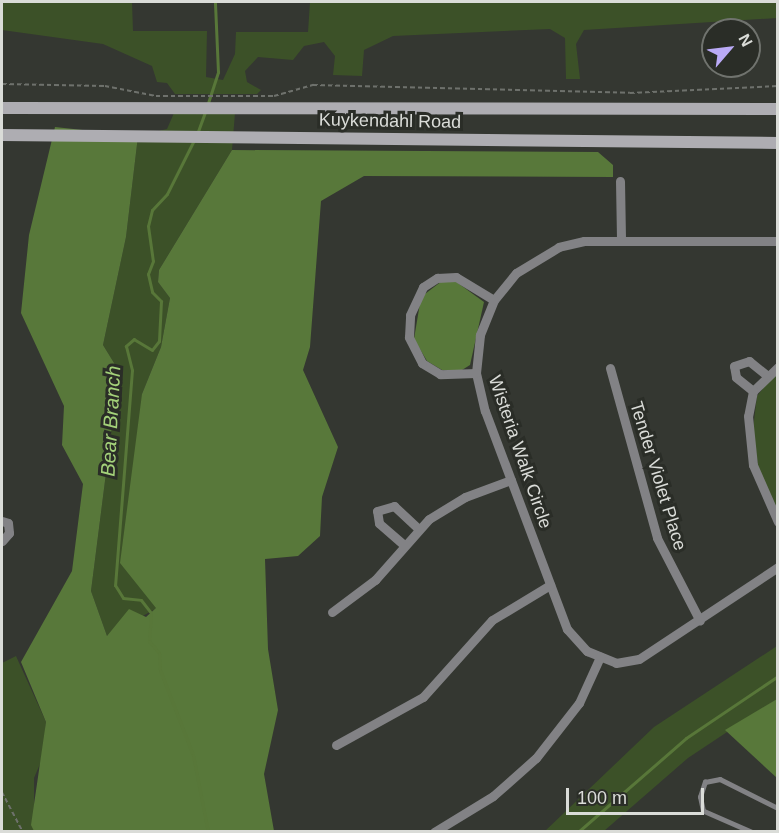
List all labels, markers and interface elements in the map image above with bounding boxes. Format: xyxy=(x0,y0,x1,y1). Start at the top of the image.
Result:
north arrow xyxy=(701,18,761,78)
text: N xyxy=(735,31,756,49)
street label: Kuykendahl Road xyxy=(319,109,461,133)
water label: Bear Branch xyxy=(96,365,126,477)
street label: Wisteria Walk Circle xyxy=(484,373,556,531)
street label: Tender Violet Place xyxy=(625,399,691,553)
scale bar xyxy=(569,776,707,814)
text: 100 m xyxy=(577,788,627,808)

